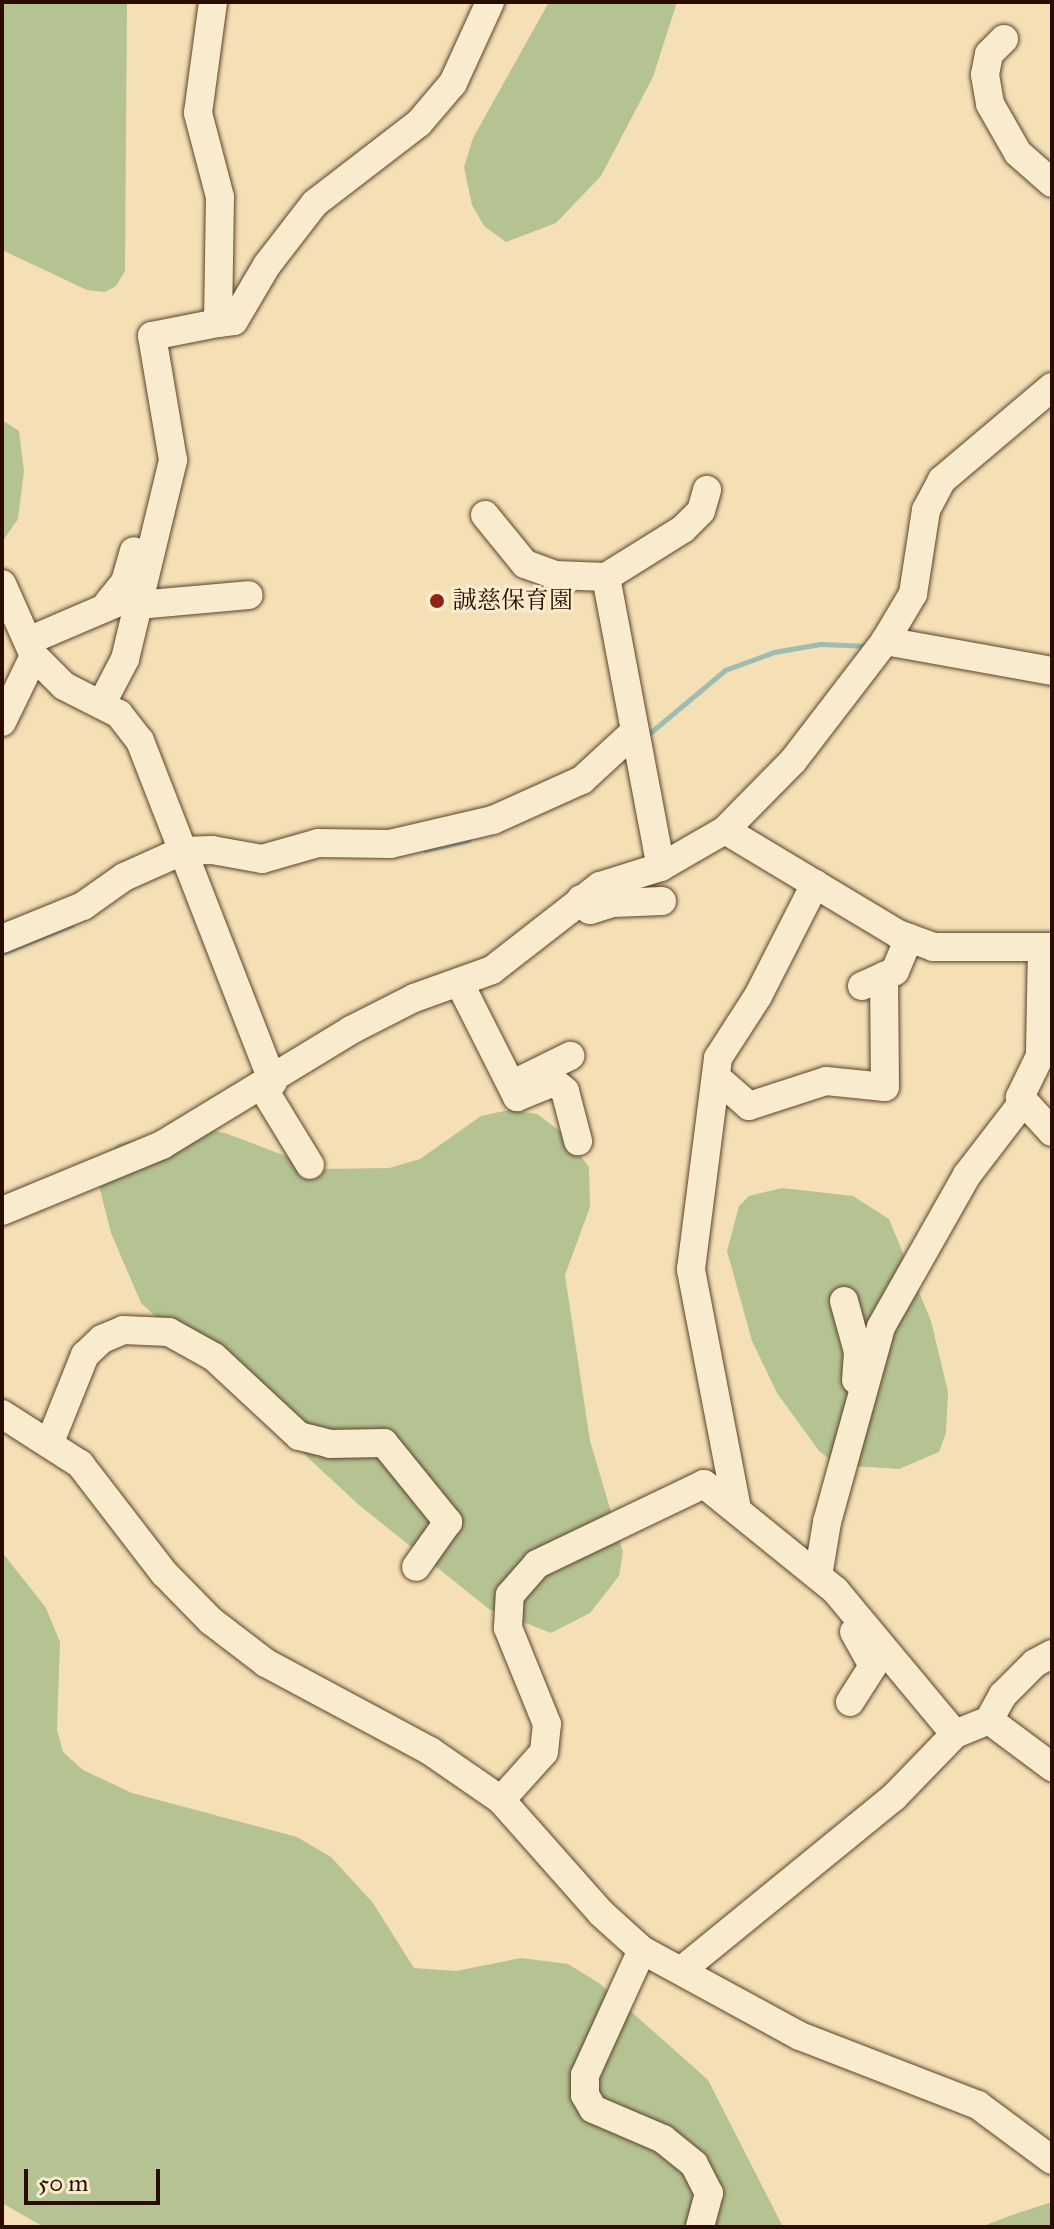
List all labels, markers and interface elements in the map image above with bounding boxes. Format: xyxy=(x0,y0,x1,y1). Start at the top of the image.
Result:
place label: 誠慈保育園 xyxy=(453,587,573,615)
marker: 誠慈保育園 xyxy=(428,592,446,610)
scale bar xyxy=(28,2153,164,2203)
text: 50 m xyxy=(38,2168,88,2198)

